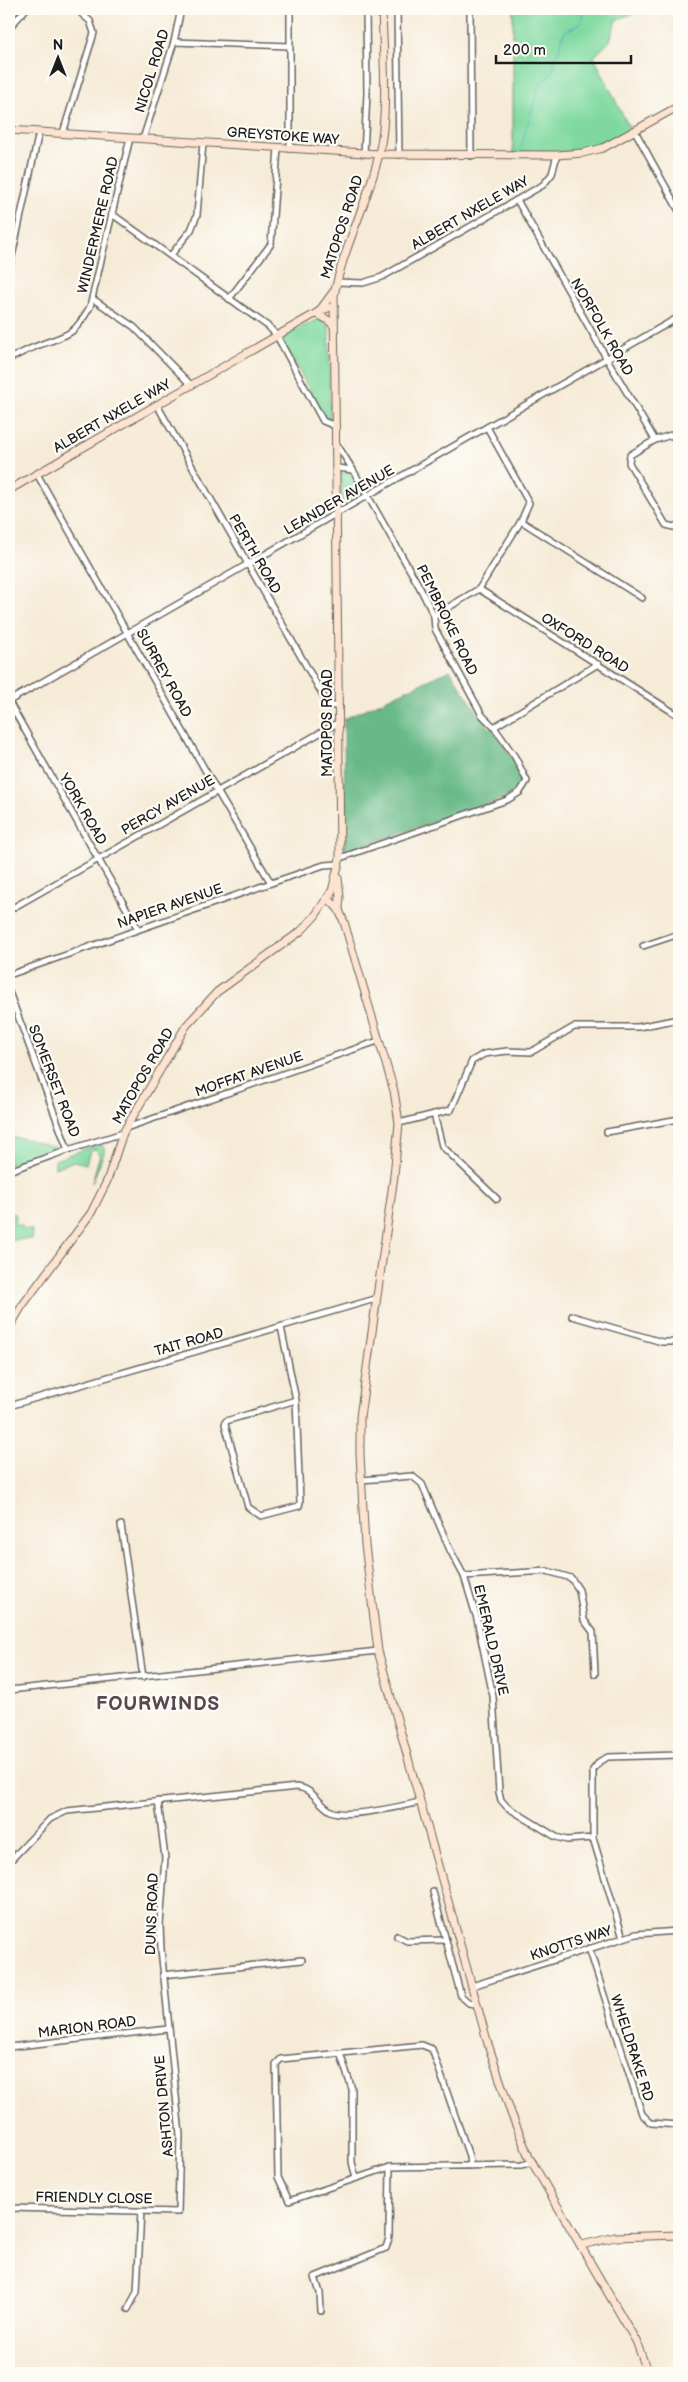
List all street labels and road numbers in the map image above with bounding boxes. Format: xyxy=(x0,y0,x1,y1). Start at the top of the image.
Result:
street label: NICOL ROAD xyxy=(131,27,173,115)
street label: GREYSTOKE WAY xyxy=(226,124,341,148)
street label: WINDERMERE ROAD xyxy=(74,155,122,295)
street label: ALBERT NXELE WAY xyxy=(408,172,532,254)
street label: MATOPOS ROAD xyxy=(317,173,367,281)
street label: NORFOLK ROAD xyxy=(567,275,637,379)
street label: ALBERT NXELE WAY xyxy=(50,375,174,457)
street label: LEANDER AVENUE xyxy=(281,461,397,539)
street label: PERTH ROAD xyxy=(225,511,285,597)
street label: PEMBROKE ROAD xyxy=(413,562,481,678)
street label: OXFORD ROAD xyxy=(538,609,632,677)
street label: SURREY ROAD xyxy=(133,626,195,720)
street label: MATOPOS ROAD xyxy=(319,669,336,777)
street label: YORK ROAD xyxy=(55,769,110,848)
street label: PERCY AVENUE xyxy=(118,771,218,839)
street label: NAPIER AVENUE xyxy=(115,880,225,932)
street label: SOMERSET ROAD xyxy=(25,1022,83,1140)
street label: MATOPOS ROAD xyxy=(109,1025,177,1127)
street label: MOFFAT AVENUE xyxy=(193,1048,305,1100)
street label: TAIT ROAD xyxy=(153,1324,225,1360)
street label: EMERALD DRIVE xyxy=(470,1583,512,1697)
street label: DUNS ROAD xyxy=(142,1873,162,1955)
street label: KNOTTS WAY xyxy=(528,1922,615,1964)
street label: WHELDRAKE RD xyxy=(607,1993,657,2103)
street label: MARION ROAD xyxy=(37,2013,137,2041)
street label: ASHTON DRIVE xyxy=(151,2054,177,2158)
street label: FRIENDLY CLOSE xyxy=(35,2188,153,2208)

